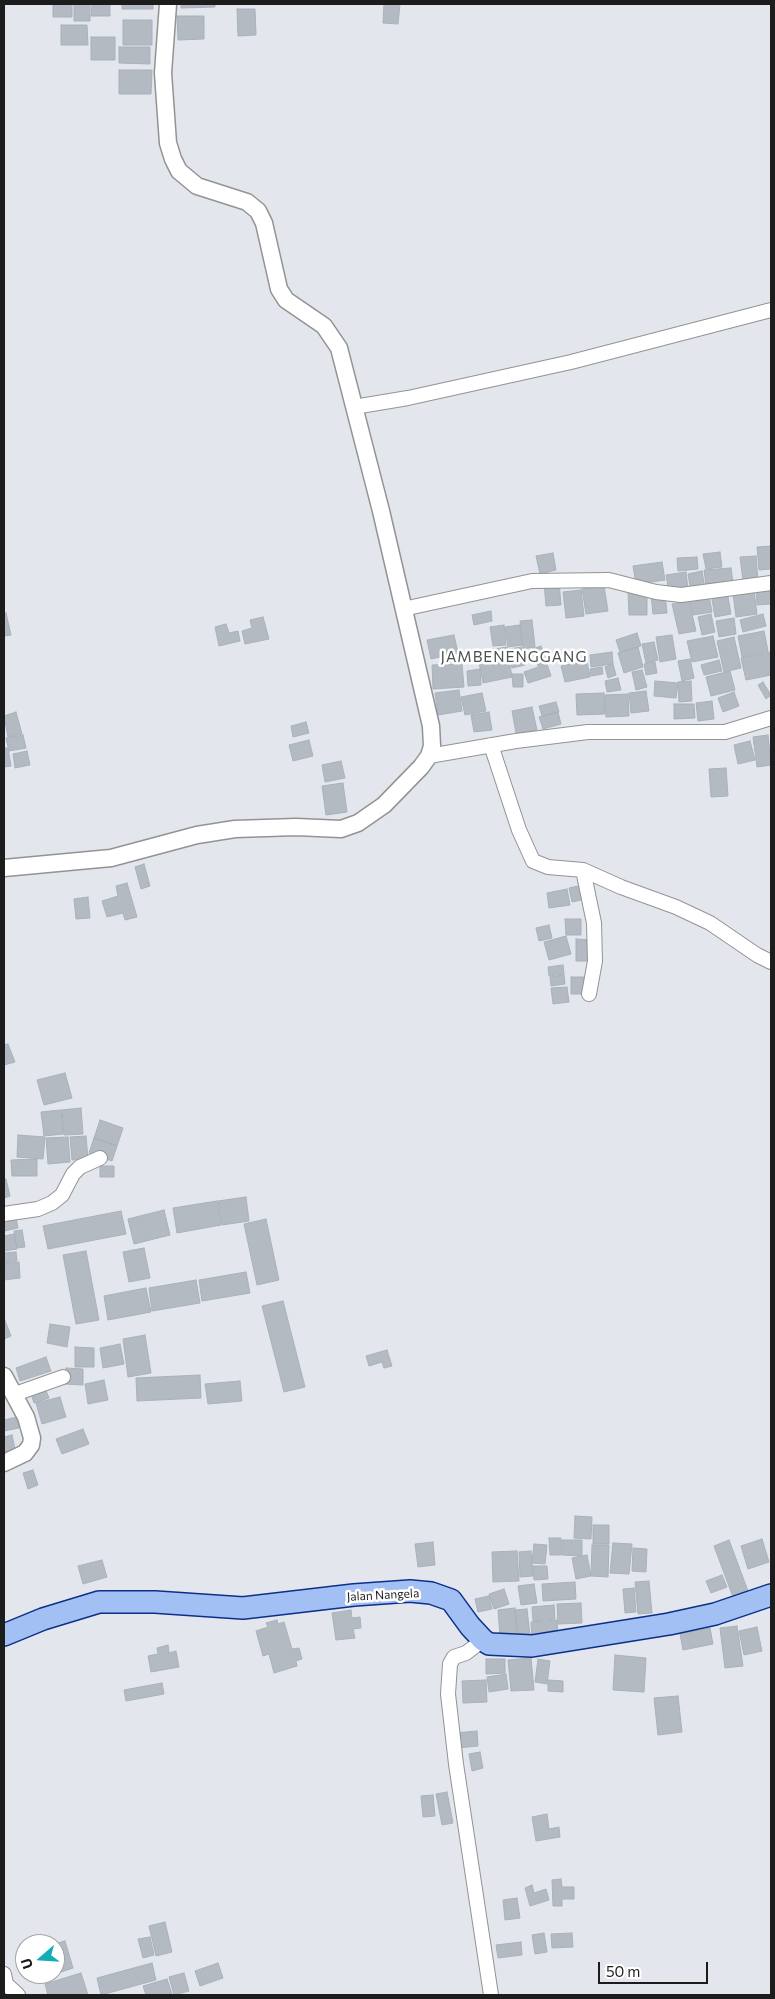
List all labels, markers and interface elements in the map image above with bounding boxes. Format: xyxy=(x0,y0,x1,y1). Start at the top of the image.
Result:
district label: JAMBENENGGANG xyxy=(439,648,589,666)
street label: Jalan Nangela xyxy=(346,1586,420,1604)
north arrow xyxy=(15,1934,65,1984)
scale bar xyxy=(600,1952,710,1984)
text: U xyxy=(17,1956,36,1971)
text: 50 m xyxy=(606,1962,640,1980)

